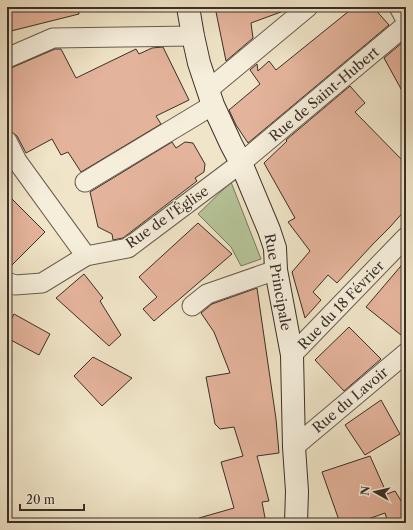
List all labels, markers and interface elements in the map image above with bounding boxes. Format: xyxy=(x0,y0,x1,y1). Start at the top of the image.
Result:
street label: Rue de Saint-Hubert xyxy=(265,43,383,145)
street label: Rue de l'Église xyxy=(122,182,212,252)
street label: Rue Principale xyxy=(261,232,295,332)
street label: Rue du 18 Février xyxy=(294,257,388,353)
street label: Rue du Lavoir xyxy=(308,363,392,437)
north arrow xyxy=(355,472,395,512)
text: N xyxy=(358,484,373,496)
scale bar xyxy=(20,486,84,512)
text: 20 m xyxy=(26,492,55,507)

